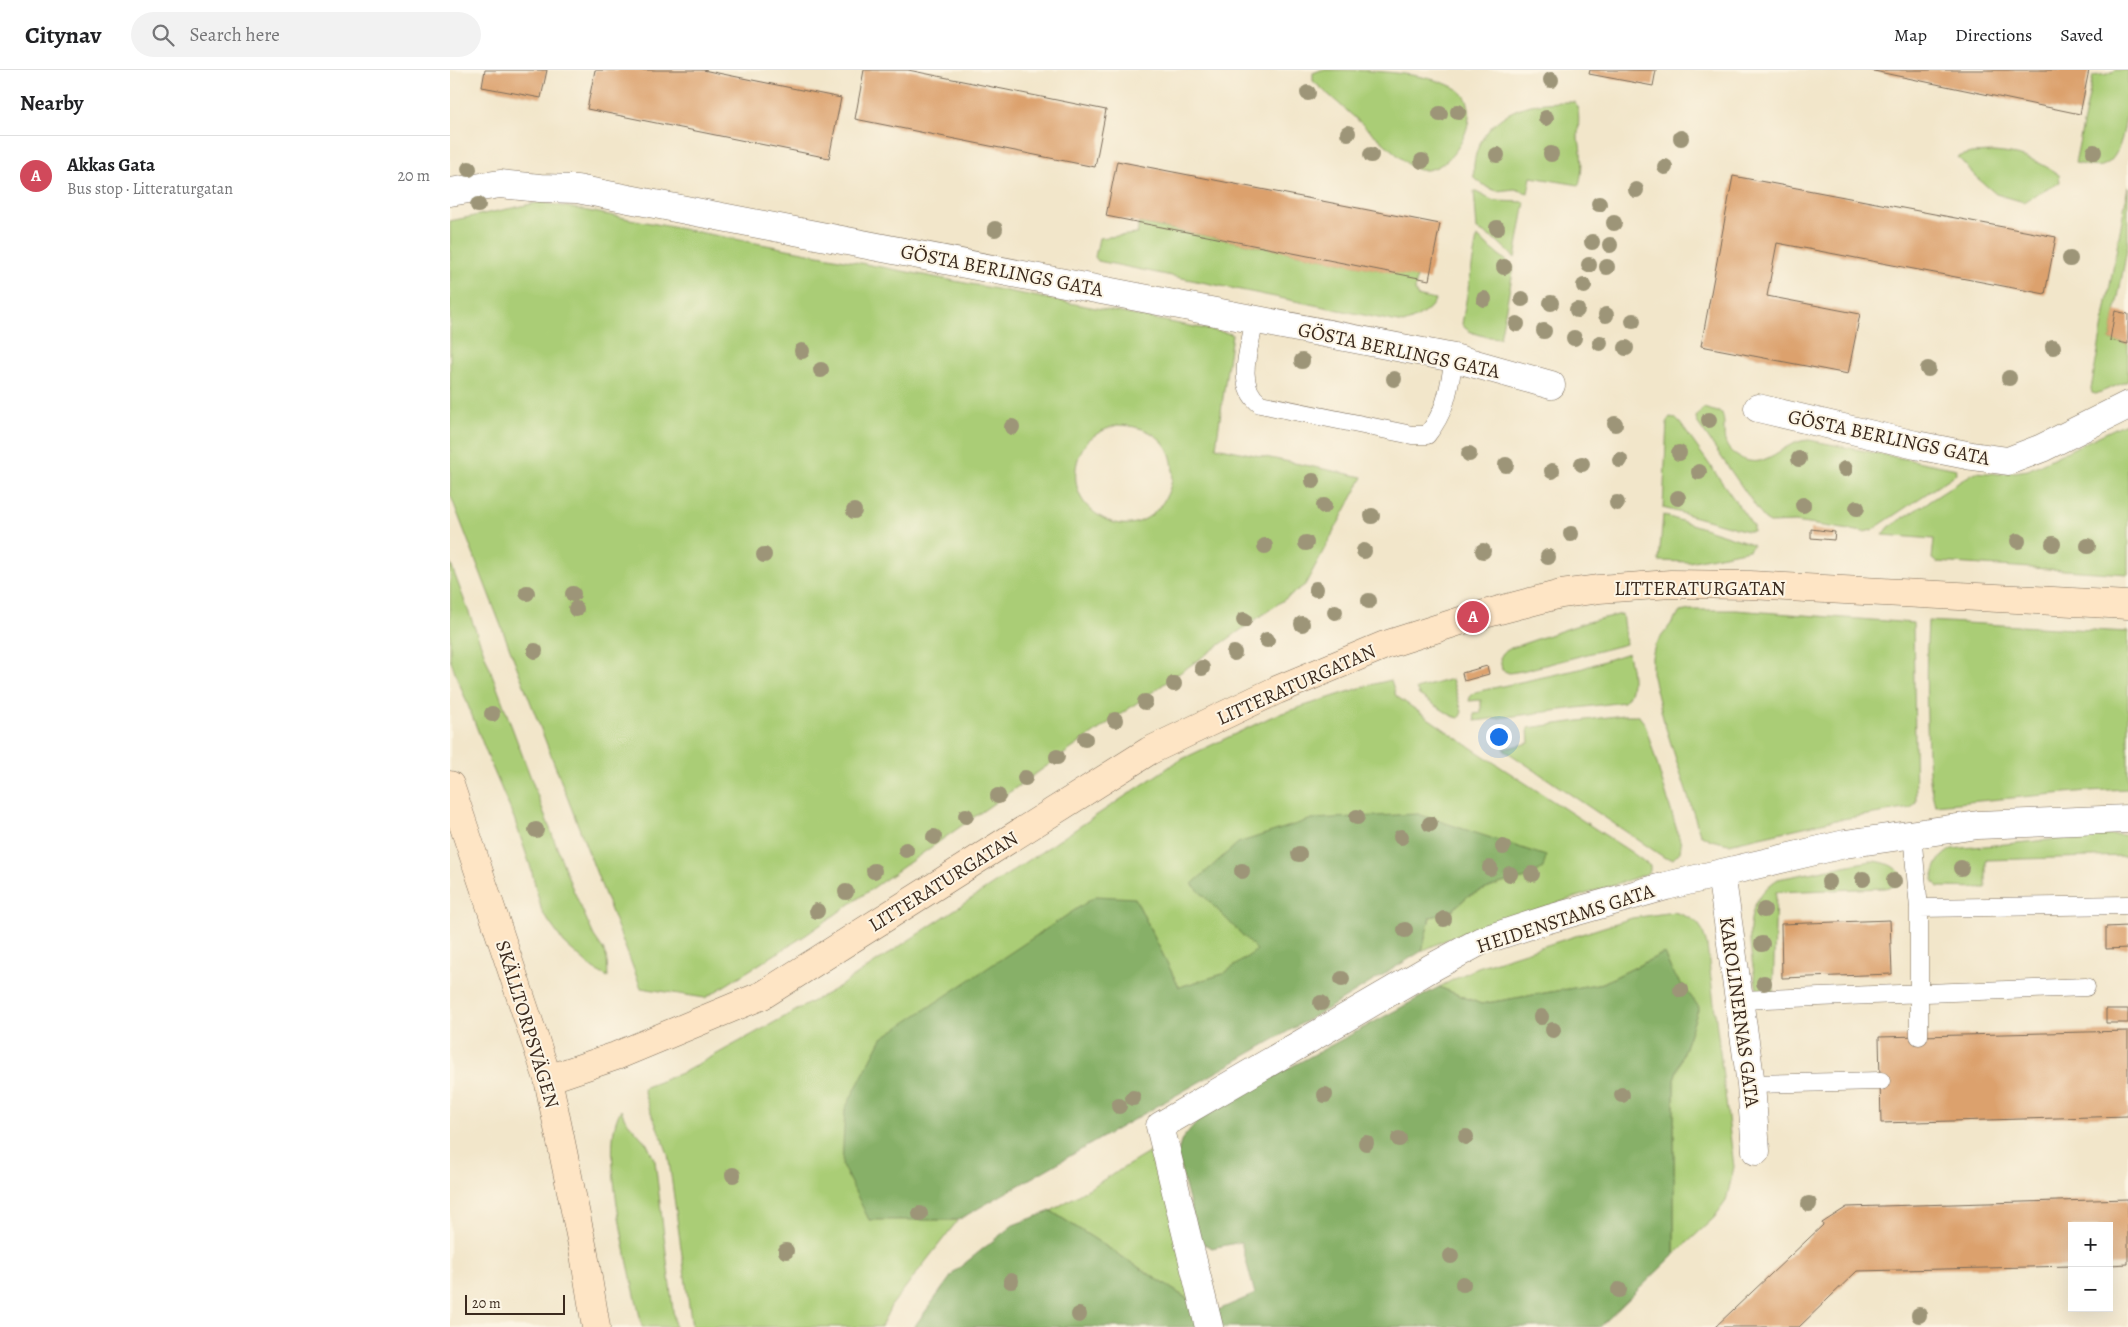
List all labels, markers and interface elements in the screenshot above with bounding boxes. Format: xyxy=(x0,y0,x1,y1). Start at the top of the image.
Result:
search box xyxy=(131,12,481,57)
text: Citynav xyxy=(25,19,101,51)
icon: search xyxy=(149,21,177,49)
text: Search here xyxy=(189,22,280,48)
text: Map xyxy=(1894,23,1927,47)
text: Directions xyxy=(1955,23,2032,47)
text: Saved xyxy=(2060,23,2103,47)
text: Nearby xyxy=(20,89,83,117)
text: Akkas Gata xyxy=(67,152,155,178)
text: A xyxy=(31,165,41,187)
text: 20 m xyxy=(397,165,430,187)
text: Bus stop · Litteraturgatan xyxy=(67,178,233,200)
street label: GÖSTA BERLINGS GATA xyxy=(898,238,1106,303)
street label: GÖSTA BERLINGS GATA xyxy=(1295,316,1503,385)
street label: GÖSTA BERLINGS GATA xyxy=(1785,403,1993,472)
street label: LITTERATURGATAN xyxy=(1614,575,1786,602)
pin: A xyxy=(1457,598,1489,636)
street label: LITTERATURGATAN xyxy=(1212,637,1380,732)
your location xyxy=(1486,724,1512,750)
street label: LITTERATURGATAN xyxy=(863,825,1023,938)
street label: HEIDENSTAMS GATA xyxy=(1473,877,1658,960)
street label: KAROLINERNAS GATA xyxy=(1713,915,1766,1109)
street label: SKÄLLTORPSVÄGEN xyxy=(489,937,566,1111)
map controls xyxy=(2068,1222,2113,1312)
button: + xyxy=(2068,1222,2113,1267)
button: − xyxy=(2068,1267,2113,1312)
scale bar xyxy=(465,1292,565,1315)
text: 20 m xyxy=(472,1294,501,1313)

